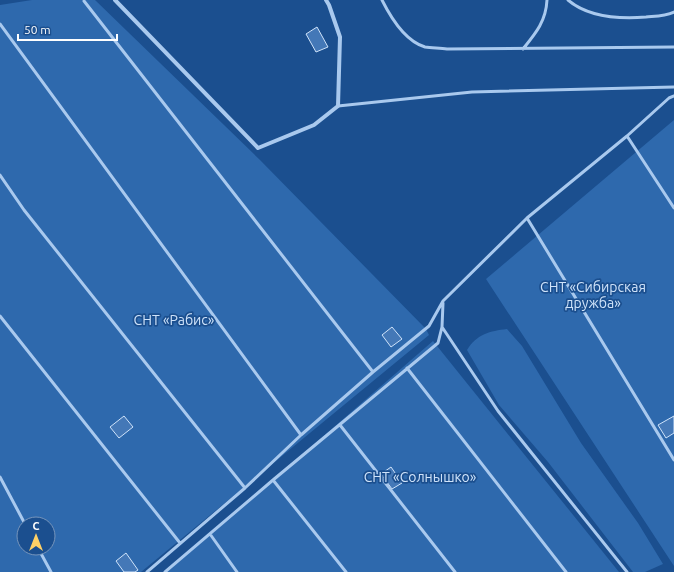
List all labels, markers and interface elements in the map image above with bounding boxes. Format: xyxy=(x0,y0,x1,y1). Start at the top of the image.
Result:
scale bar xyxy=(18,16,117,42)
text: 50 m xyxy=(24,23,51,36)
park label: СНТ «Сибирская дружба» xyxy=(540,279,646,311)
park label: СНТ «Рабис» xyxy=(134,312,215,328)
park label: СНТ «Солнышко» xyxy=(364,469,477,485)
north arrow xyxy=(16,516,56,556)
text: С xyxy=(32,520,40,532)

